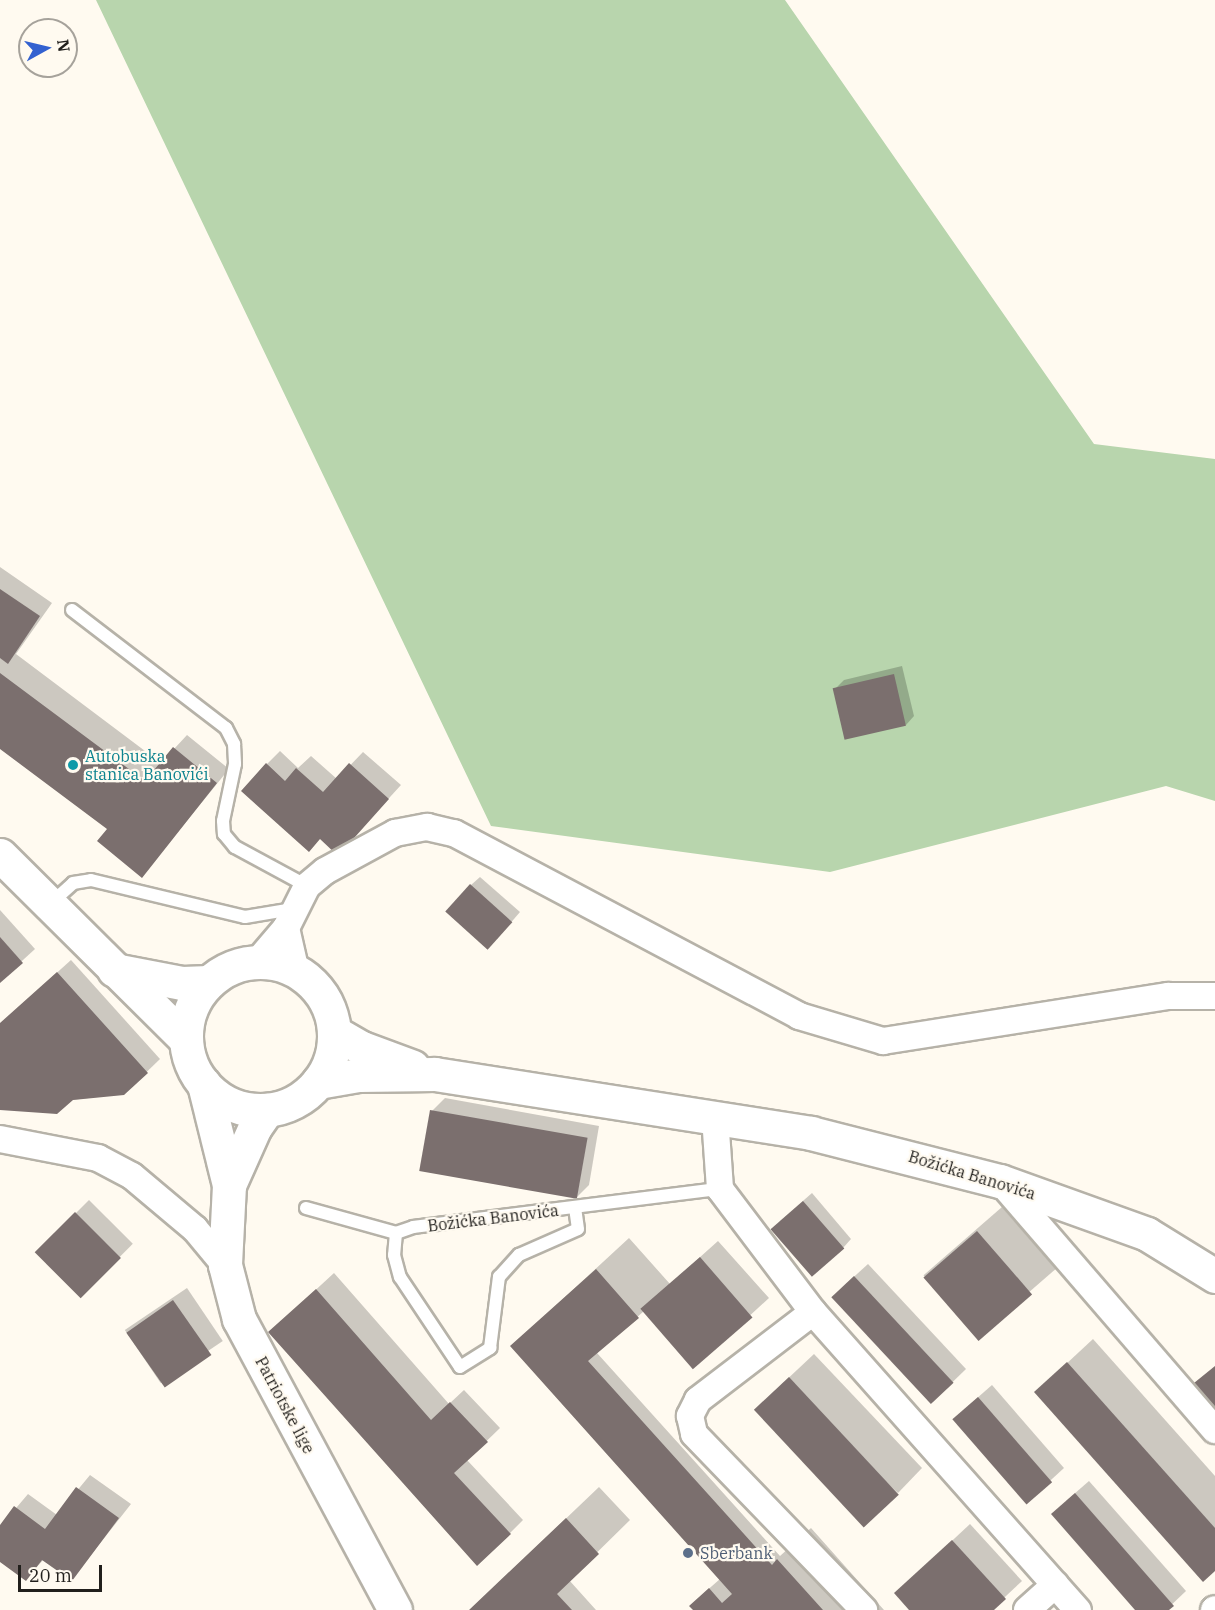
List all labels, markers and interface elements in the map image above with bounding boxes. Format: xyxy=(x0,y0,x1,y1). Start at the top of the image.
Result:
north arrow xyxy=(18,18,78,78)
text: N xyxy=(53,38,75,53)
place label: Autobuska stanica Banovići xyxy=(85,746,208,784)
marker: Autobuska stanica Banovići xyxy=(66,758,80,772)
street label: Božićka Banovića xyxy=(906,1147,1038,1203)
street label: Božićka Banovića xyxy=(426,1200,560,1236)
street label: Patriotske lige xyxy=(251,1353,319,1457)
place label: Sberbank xyxy=(700,1543,773,1563)
marker: Sberbank xyxy=(681,1546,695,1560)
scale bar xyxy=(21,1553,105,1591)
text: 20 m xyxy=(29,1564,72,1587)

